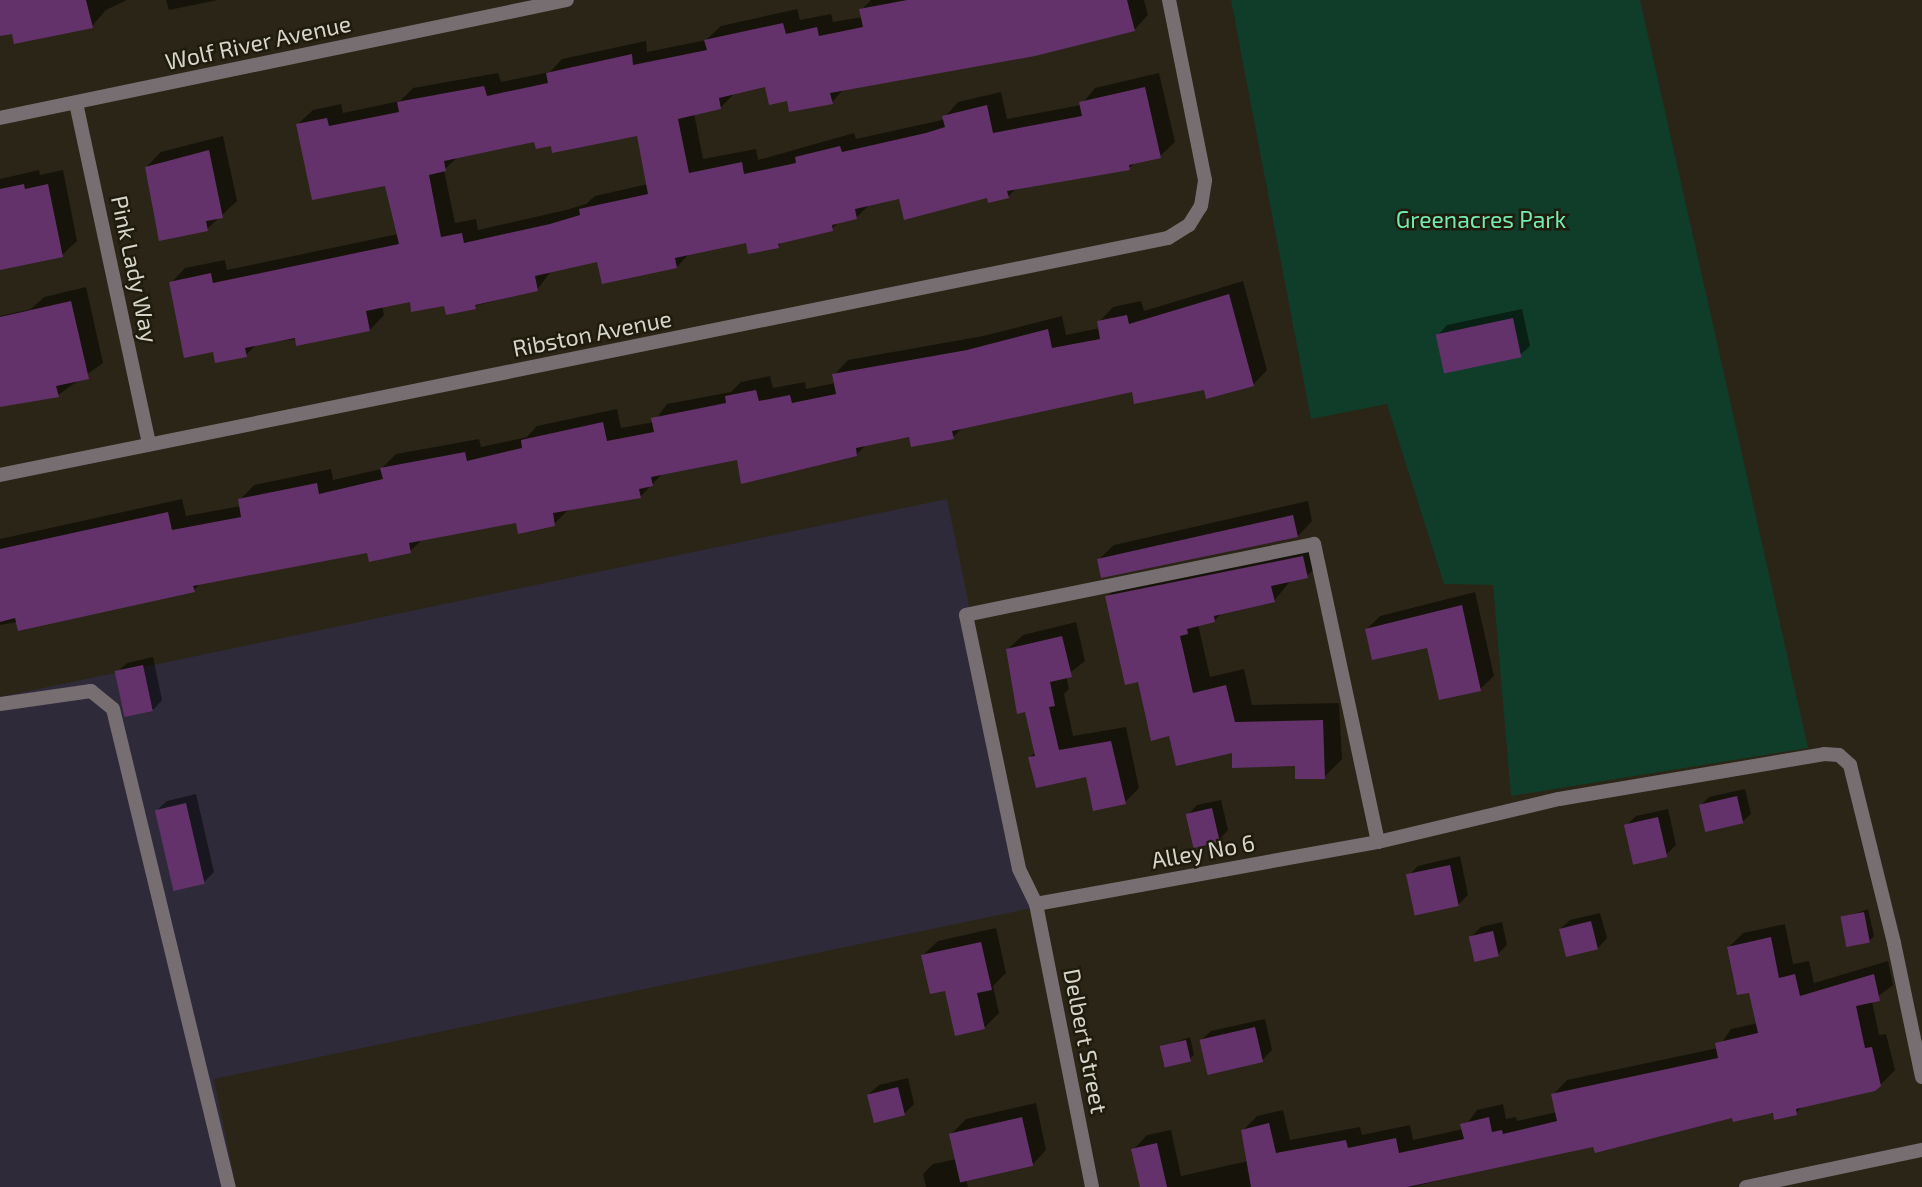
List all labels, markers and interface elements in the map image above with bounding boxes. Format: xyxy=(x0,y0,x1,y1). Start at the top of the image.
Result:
street label: Wolf River Avenue xyxy=(162,9,354,75)
street label: Pink Lady Way xyxy=(106,192,164,346)
park label: Greenacres Park xyxy=(1396,205,1566,233)
street label: Ribston Avenue xyxy=(510,304,674,362)
street label: Alley No 6 xyxy=(1149,828,1257,874)
street label: Delbert Street xyxy=(1058,966,1114,1116)

